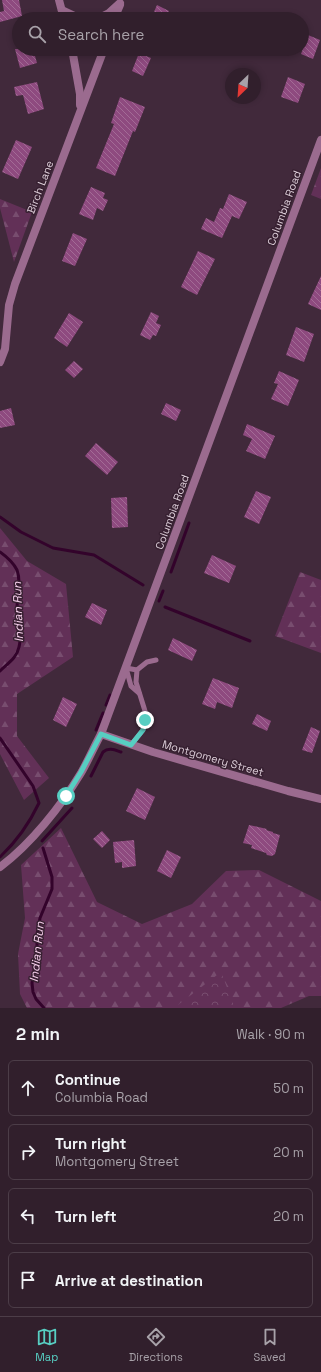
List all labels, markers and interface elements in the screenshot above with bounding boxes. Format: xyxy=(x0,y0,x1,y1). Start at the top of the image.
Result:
search box xyxy=(12,12,309,56)
icon: search xyxy=(26,23,48,45)
text: Search here xyxy=(58,25,144,44)
north arrow xyxy=(225,68,261,104)
street label: Birch Lane xyxy=(23,159,57,215)
street label: Columbia Road xyxy=(264,169,304,247)
street label: Columbia Road xyxy=(152,473,192,551)
water label: Indian Run xyxy=(9,581,27,643)
route end xyxy=(136,711,154,729)
street label: Montgomery Street xyxy=(161,737,265,779)
route start xyxy=(57,787,75,805)
water label: Indian Run xyxy=(26,920,48,983)
text: 2 min xyxy=(16,1023,60,1045)
text: Walk · 90 m xyxy=(236,1026,305,1043)
text: Continue xyxy=(55,1070,121,1089)
icon: ahead xyxy=(17,1077,39,1099)
text: 50 m xyxy=(273,1080,304,1097)
text: Columbia Road xyxy=(55,1089,148,1106)
text: Turn right xyxy=(55,1134,126,1153)
icon: right xyxy=(17,1141,39,1163)
text: 20 m xyxy=(273,1144,304,1161)
text: Montgomery Street xyxy=(55,1153,179,1170)
icon: left xyxy=(17,1205,39,1227)
text: Turn left xyxy=(55,1207,117,1226)
text: 20 m xyxy=(273,1208,304,1225)
icon: arrive xyxy=(17,1269,39,1291)
text: Arrive at destination xyxy=(55,1271,203,1290)
tab: Map xyxy=(35,1326,58,1364)
tab: Directions xyxy=(129,1326,183,1364)
tab: Saved xyxy=(254,1326,286,1364)

